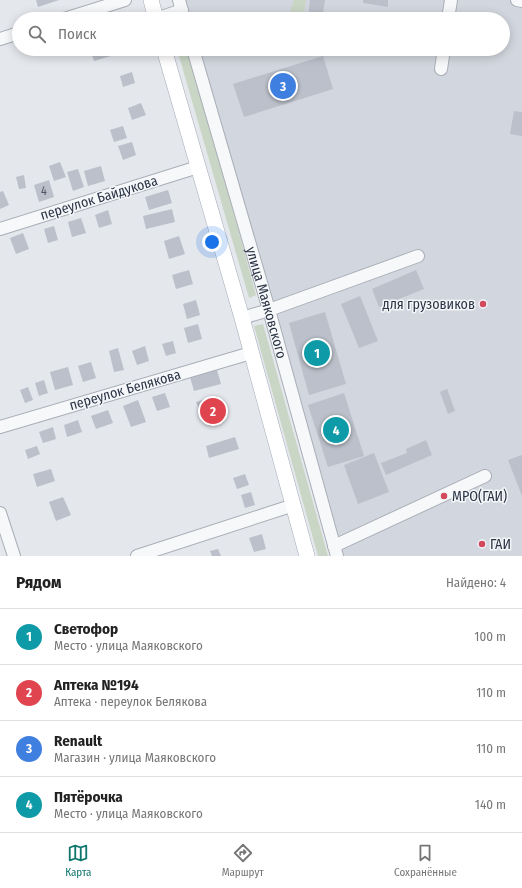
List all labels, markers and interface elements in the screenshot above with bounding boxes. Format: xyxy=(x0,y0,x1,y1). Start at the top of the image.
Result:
search box xyxy=(12,12,510,56)
icon: search xyxy=(26,23,48,45)
text: Поиск xyxy=(58,25,96,43)
pin: 3 xyxy=(270,71,296,101)
street label: переулок Байдукова xyxy=(38,172,160,224)
house number: 4 xyxy=(41,184,47,198)
your location xyxy=(202,232,222,252)
street label: улица Маяковского xyxy=(243,245,290,360)
place label: для грузовиков xyxy=(383,296,475,313)
marker: для грузовиков xyxy=(478,299,488,309)
pin: 1 xyxy=(304,338,330,368)
street label: переулок Белякова xyxy=(67,366,183,414)
pin: 2 xyxy=(200,396,226,426)
pin: 4 xyxy=(323,415,349,445)
place label: МРО(ГАИ) xyxy=(452,488,507,505)
marker: МРО(ГАИ) xyxy=(439,491,449,501)
place label: ГАИ xyxy=(490,536,511,553)
marker: ГАИ xyxy=(477,539,487,549)
text: Рядом xyxy=(16,572,61,593)
text: Найдено: 4 xyxy=(446,575,506,590)
text: Светофор xyxy=(54,620,118,638)
text: 1 xyxy=(26,629,32,644)
text: 100 m xyxy=(474,629,506,644)
text: Место · улица Маяковского xyxy=(54,638,203,653)
text: Аптека №194 xyxy=(54,676,139,694)
text: 2 xyxy=(26,685,32,700)
text: 110 m xyxy=(476,685,506,700)
text: Аптека · переулок Белякова xyxy=(54,694,207,709)
text: Renault xyxy=(54,732,102,750)
text: 3 xyxy=(26,741,32,756)
text: 110 m xyxy=(476,741,506,756)
text: Магазин · улица Маяковского xyxy=(54,750,216,765)
text: Пятёрочка xyxy=(54,788,123,806)
text: 4 xyxy=(26,797,32,812)
text: 140 m xyxy=(475,797,506,812)
text: Место · улица Маяковского xyxy=(54,806,203,821)
tab: Карта xyxy=(65,842,91,879)
tab: Маршрут xyxy=(222,842,264,879)
tab: Сохранённые xyxy=(394,842,457,879)

